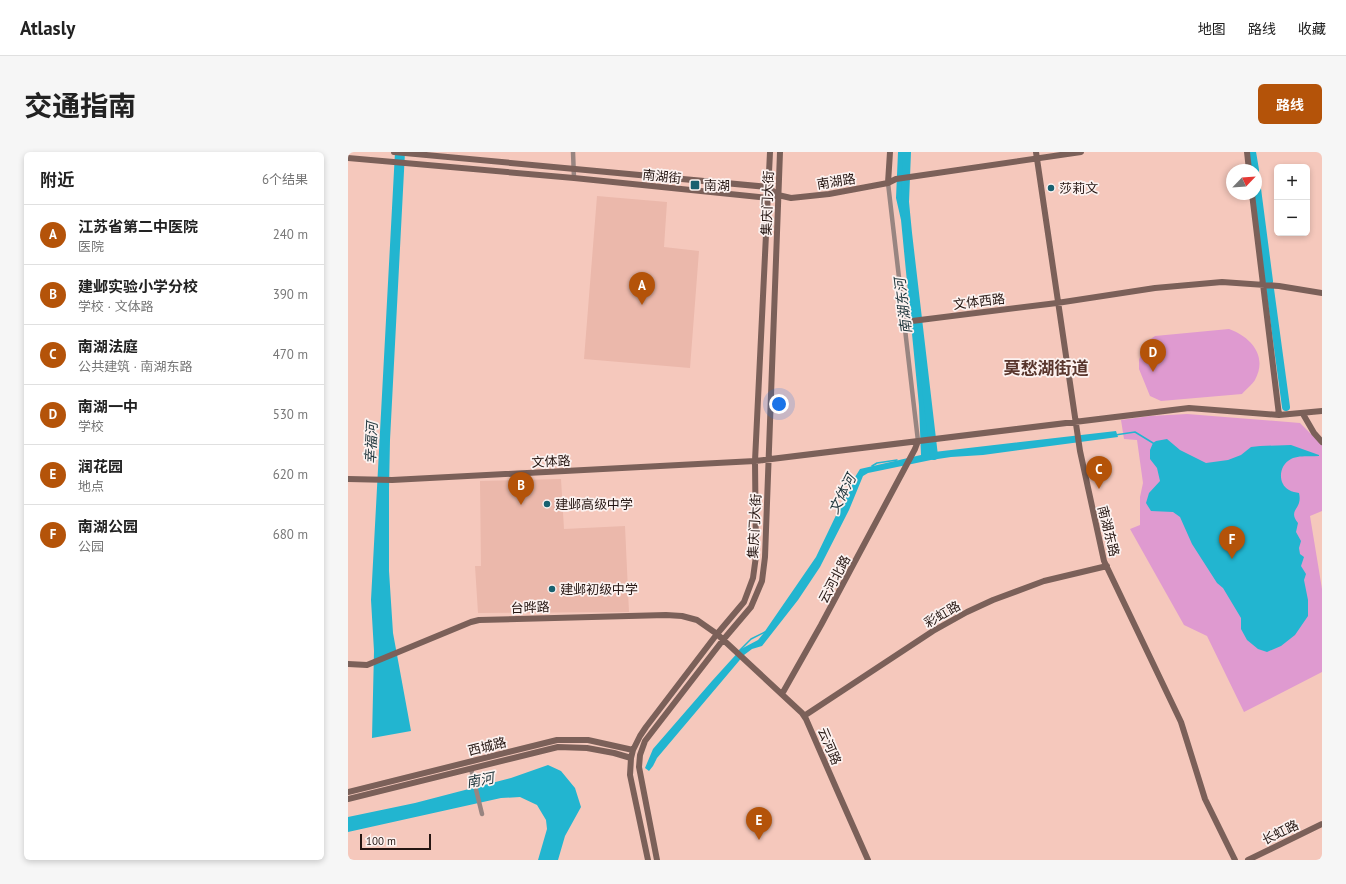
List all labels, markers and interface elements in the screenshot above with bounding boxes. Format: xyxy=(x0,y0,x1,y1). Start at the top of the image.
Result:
text: Atlasly xyxy=(20,16,75,40)
text: 地图 xyxy=(1198,20,1226,38)
text: 路线 xyxy=(1248,20,1276,38)
text: 收藏 xyxy=(1298,20,1326,38)
button: 路线 xyxy=(1258,84,1322,124)
text: 交通指南 xyxy=(24,87,136,124)
north arrow xyxy=(1226,164,1262,200)
map controls xyxy=(1274,164,1310,236)
button: + xyxy=(1274,164,1310,200)
street label: 南湖街 xyxy=(642,166,682,187)
text: 附近 xyxy=(40,169,74,191)
street label: 集庆门大街 xyxy=(758,170,777,236)
street label: 南湖路 xyxy=(815,170,857,193)
text: 6个结果 xyxy=(262,171,308,188)
place label: 南湖 xyxy=(704,177,730,194)
marker: 南湖 xyxy=(689,179,701,191)
place label: 莎莉文 xyxy=(1059,180,1098,197)
marker: 莎莉文 xyxy=(1046,183,1056,193)
button: − xyxy=(1274,200,1310,236)
text: 江苏省第二中医院 xyxy=(78,217,198,236)
text: A xyxy=(49,226,57,243)
text: 240 m xyxy=(273,226,308,243)
text: 医院 xyxy=(78,238,104,255)
pin: A xyxy=(629,272,655,305)
water label: 南湖东河 xyxy=(890,274,915,335)
text: 建邺实验小学分校 xyxy=(78,277,198,296)
text: B xyxy=(49,286,57,303)
text: 390 m xyxy=(273,286,308,303)
street label: 文体西路 xyxy=(952,290,1006,313)
text: 学校 · 文体路 xyxy=(78,298,153,315)
text: 南湖法庭 xyxy=(78,337,138,356)
pin: D xyxy=(1140,339,1166,372)
text: C xyxy=(49,346,57,363)
text: 470 m xyxy=(273,346,308,363)
district label: 莫愁湖街道 xyxy=(1004,357,1089,379)
text: 公共建筑 · 南湖东路 xyxy=(78,358,192,375)
your location xyxy=(769,394,789,414)
text: 南湖一中 xyxy=(78,397,138,416)
text: D xyxy=(49,406,57,423)
text: 530 m xyxy=(273,406,308,423)
text: 学校 xyxy=(78,418,104,435)
water label: 幸福河 xyxy=(361,419,381,464)
street label: 文体路 xyxy=(531,452,571,471)
pin: C xyxy=(1086,456,1112,489)
text: 润花园 xyxy=(78,457,123,476)
text: E xyxy=(50,466,56,483)
text: 620 m xyxy=(273,466,308,483)
water label: 文体河 xyxy=(824,469,861,517)
pin: B xyxy=(508,472,534,505)
text: 地点 xyxy=(78,478,104,495)
street label: 集庆门大街 xyxy=(744,493,765,559)
place label: 建邺高级中学 xyxy=(555,496,633,513)
marker: 建邺高级中学 xyxy=(542,499,552,509)
street label: 南湖东路 xyxy=(1094,504,1123,558)
text: 南湖公园 xyxy=(78,517,138,536)
text: F xyxy=(50,526,56,543)
text: 680 m xyxy=(273,526,308,543)
pin: F xyxy=(1219,526,1245,559)
text: 公园 xyxy=(78,538,104,555)
street label: 云河北路 xyxy=(815,552,854,606)
place label: 建邺初级中学 xyxy=(560,581,638,598)
marker: 建邺初级中学 xyxy=(547,584,557,594)
street label: 彩虹路 xyxy=(921,597,963,632)
street label: 台晔路 xyxy=(510,598,550,617)
street label: 云河路 xyxy=(814,725,845,767)
street label: 西城路 xyxy=(466,734,508,759)
water label: 南河 xyxy=(465,768,498,792)
pin: E xyxy=(746,807,772,840)
street label: 长虹路 xyxy=(1259,816,1301,849)
scale bar xyxy=(360,832,431,851)
text: 100 m xyxy=(366,834,396,848)

